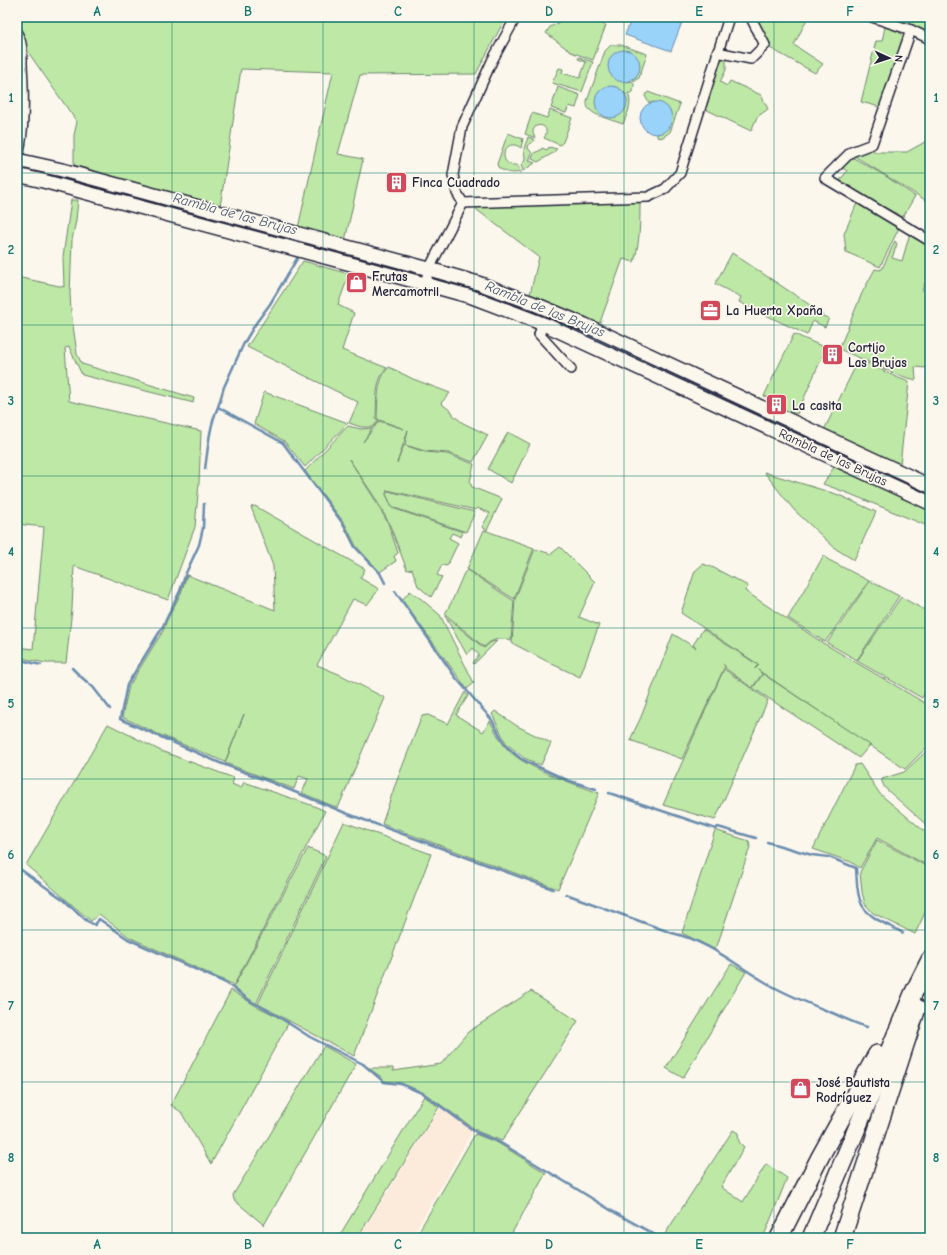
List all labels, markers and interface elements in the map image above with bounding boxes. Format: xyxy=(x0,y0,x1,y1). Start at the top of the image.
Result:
text: A xyxy=(93,4,101,19)
text: B xyxy=(244,4,252,19)
text: C xyxy=(394,4,402,19)
text: D xyxy=(545,4,553,19)
text: E xyxy=(695,4,703,19)
text: F xyxy=(846,4,854,19)
north arrow xyxy=(869,38,909,78)
text: N xyxy=(892,55,905,62)
text: 1 xyxy=(8,90,14,105)
text: 1 xyxy=(933,90,939,105)
building icon: Finca Cuadrado xyxy=(383,169,409,195)
place label: Finca Cuadrado xyxy=(412,175,500,190)
water label: Rambla de las Brujas xyxy=(171,189,299,239)
text: 2 xyxy=(8,242,14,257)
text: 2 xyxy=(933,242,939,257)
place label: Frutas Mercamotril xyxy=(372,269,439,299)
shop icon: Frutas Mercamotril xyxy=(344,270,370,296)
water label: Rambla de las Brujas xyxy=(483,277,608,341)
office icon: La Huerta Xpaña xyxy=(698,297,724,323)
place label: La Huerta Xpaña xyxy=(726,303,823,318)
place label: Cortijo Las Brujas xyxy=(848,340,907,370)
building icon: Cortijo Las Brujas xyxy=(819,341,845,367)
building icon: La casita xyxy=(764,392,790,418)
text: 3 xyxy=(8,393,14,408)
text: 3 xyxy=(933,393,939,408)
place label: La casita xyxy=(792,398,842,413)
street label: Rambla de las Brujas xyxy=(776,425,890,489)
text: 4 xyxy=(8,544,14,559)
text: 4 xyxy=(933,544,939,559)
text: 5 xyxy=(8,696,15,711)
text: 5 xyxy=(933,696,940,711)
text: 6 xyxy=(8,847,15,862)
text: 6 xyxy=(933,847,940,862)
text: 7 xyxy=(8,998,14,1013)
text: 7 xyxy=(933,998,939,1013)
place label: José Bautista Rodríguez xyxy=(816,1075,890,1105)
shop icon: José Bautista Rodríguez xyxy=(787,1076,813,1102)
text: 8 xyxy=(8,1150,14,1165)
text: 8 xyxy=(933,1150,939,1165)
text: A xyxy=(93,1237,101,1252)
text: B xyxy=(244,1237,252,1252)
text: C xyxy=(394,1237,402,1252)
text: D xyxy=(545,1237,553,1252)
text: E xyxy=(695,1237,703,1252)
text: F xyxy=(846,1237,854,1252)

